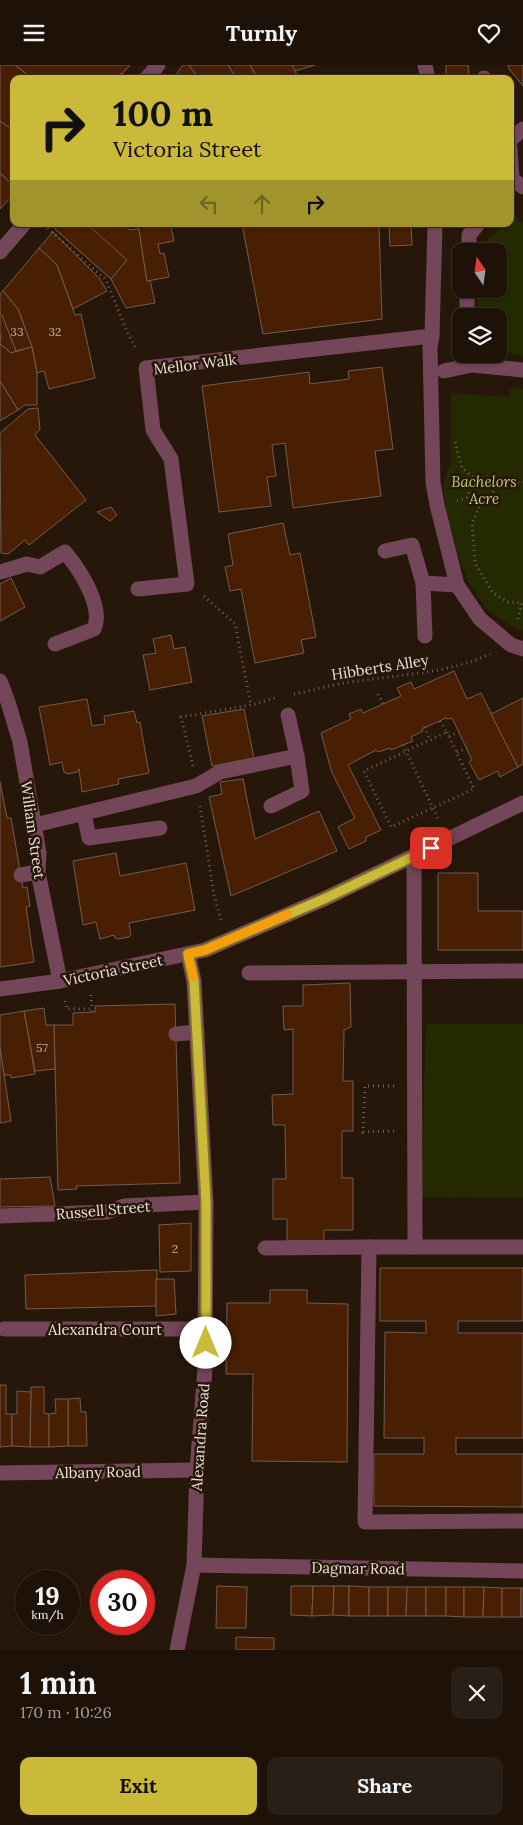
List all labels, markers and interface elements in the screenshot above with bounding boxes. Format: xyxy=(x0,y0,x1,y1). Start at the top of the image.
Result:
icon: menu xyxy=(20,19,48,47)
text: Turnly xyxy=(226,19,297,47)
icon: heart xyxy=(475,19,503,47)
text: 100 m xyxy=(113,91,213,136)
icon: right xyxy=(30,95,95,160)
text: Victoria Street xyxy=(113,135,261,163)
icon: left xyxy=(195,190,223,218)
icon: ahead xyxy=(248,190,276,218)
icon: right xyxy=(301,190,329,218)
north arrow xyxy=(452,243,508,297)
map controls xyxy=(452,243,507,363)
button: layers xyxy=(452,308,507,363)
house number: 33 xyxy=(10,324,24,339)
house number: 32 xyxy=(48,324,62,339)
street label: Mellor Walk xyxy=(152,349,238,379)
park label: Bachelors Acre xyxy=(451,472,517,508)
street label: Hibberts Alley xyxy=(330,650,430,684)
street label: William Street xyxy=(17,780,49,880)
pin xyxy=(410,827,452,869)
icon: arrive xyxy=(417,834,445,862)
street label: Victoria Street xyxy=(61,950,165,990)
house number: 57 xyxy=(36,1040,49,1055)
street label: Russell Street xyxy=(55,1196,151,1224)
house number: 2 xyxy=(172,1241,178,1256)
position arrow xyxy=(179,1316,231,1368)
street label: Alexandra Court xyxy=(47,1320,162,1339)
street label: Alexandra Road xyxy=(187,1382,213,1493)
street label: Albany Road xyxy=(54,1462,141,1482)
street label: Dagmar Road xyxy=(311,1558,405,1578)
speed limit sign: 30 xyxy=(90,1570,155,1635)
text: 19 xyxy=(35,1580,60,1612)
text: km/h xyxy=(31,1607,64,1622)
text: 1 min xyxy=(20,1664,97,1702)
button: close xyxy=(451,1667,503,1719)
text: 170 m · 10:26 xyxy=(20,1702,112,1722)
button: Exit xyxy=(20,1757,257,1815)
button: Share xyxy=(267,1757,503,1815)

